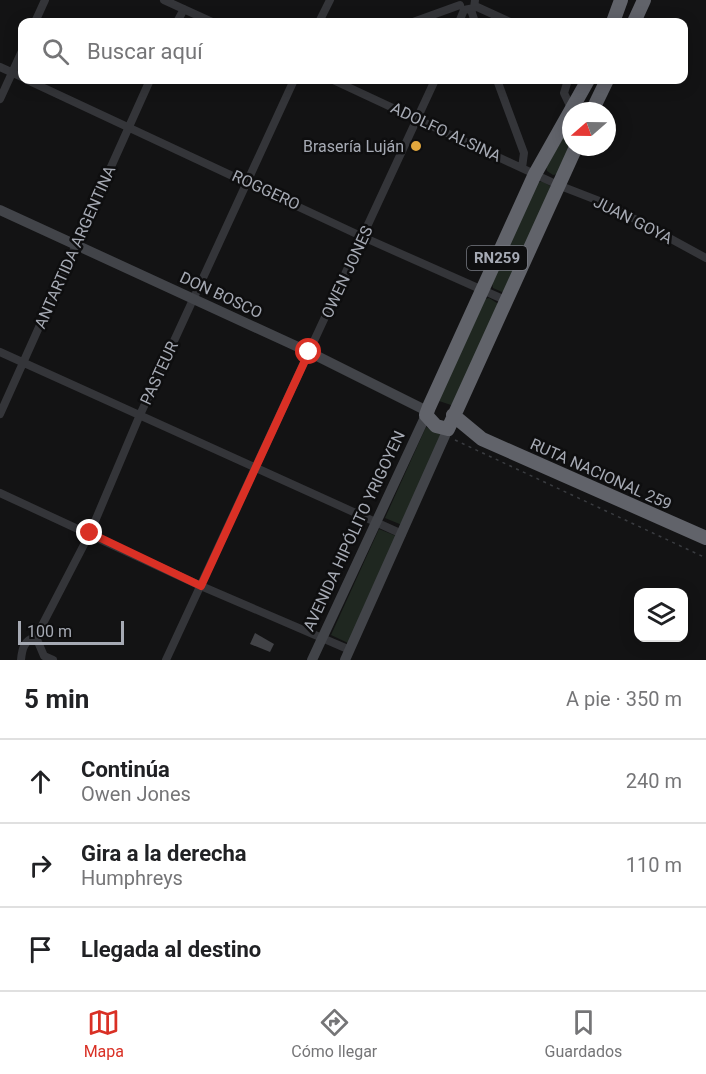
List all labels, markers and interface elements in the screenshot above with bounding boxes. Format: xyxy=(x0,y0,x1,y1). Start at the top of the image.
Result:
search box xyxy=(18,18,688,84)
icon: search xyxy=(39,35,72,68)
text: Buscar aquí xyxy=(87,39,203,64)
street label: ADOLFO ALSINA xyxy=(388,98,505,166)
north arrow xyxy=(562,102,616,156)
place label: Brasería Luján xyxy=(303,137,404,156)
marker: Brasería Luján xyxy=(409,139,423,153)
street label: ANTARTIDA ARGENTINA xyxy=(30,162,120,331)
street label: ROGGERO xyxy=(229,166,303,214)
street label: JUAN GOYA xyxy=(590,192,676,248)
street label: OWEN JONES xyxy=(317,223,377,321)
road number: RN259 xyxy=(467,246,527,270)
street label: DON BOSCO xyxy=(177,268,265,322)
street label: PASTEUR xyxy=(136,338,182,408)
route start xyxy=(295,338,321,364)
street label: AVENIDA HIPÓLITO YRIGOYEN xyxy=(298,427,409,634)
street label: RUTA NACIONAL 259 xyxy=(527,434,675,514)
route end xyxy=(76,519,102,545)
map controls xyxy=(634,588,688,642)
button: layers xyxy=(634,588,688,642)
scale bar xyxy=(18,618,124,646)
text: 100 m xyxy=(27,622,72,641)
text: 5 min xyxy=(24,684,89,714)
text: A pie · 350 m xyxy=(566,687,682,711)
text: Continúa xyxy=(81,757,170,782)
icon: ahead xyxy=(24,765,57,798)
text: 240 m xyxy=(626,769,682,793)
text: Owen Jones xyxy=(81,782,191,806)
text: Gira a la derecha xyxy=(81,841,247,866)
icon: right xyxy=(24,849,57,882)
text: 110 m xyxy=(626,853,682,877)
text: Humphreys xyxy=(81,866,183,890)
icon: arrive xyxy=(24,933,57,966)
text: Llegada al destino xyxy=(81,937,261,962)
tab: Mapa xyxy=(84,1006,124,1061)
tab: Cómo llegar xyxy=(291,1006,377,1061)
tab: Guardados xyxy=(545,1006,622,1061)

